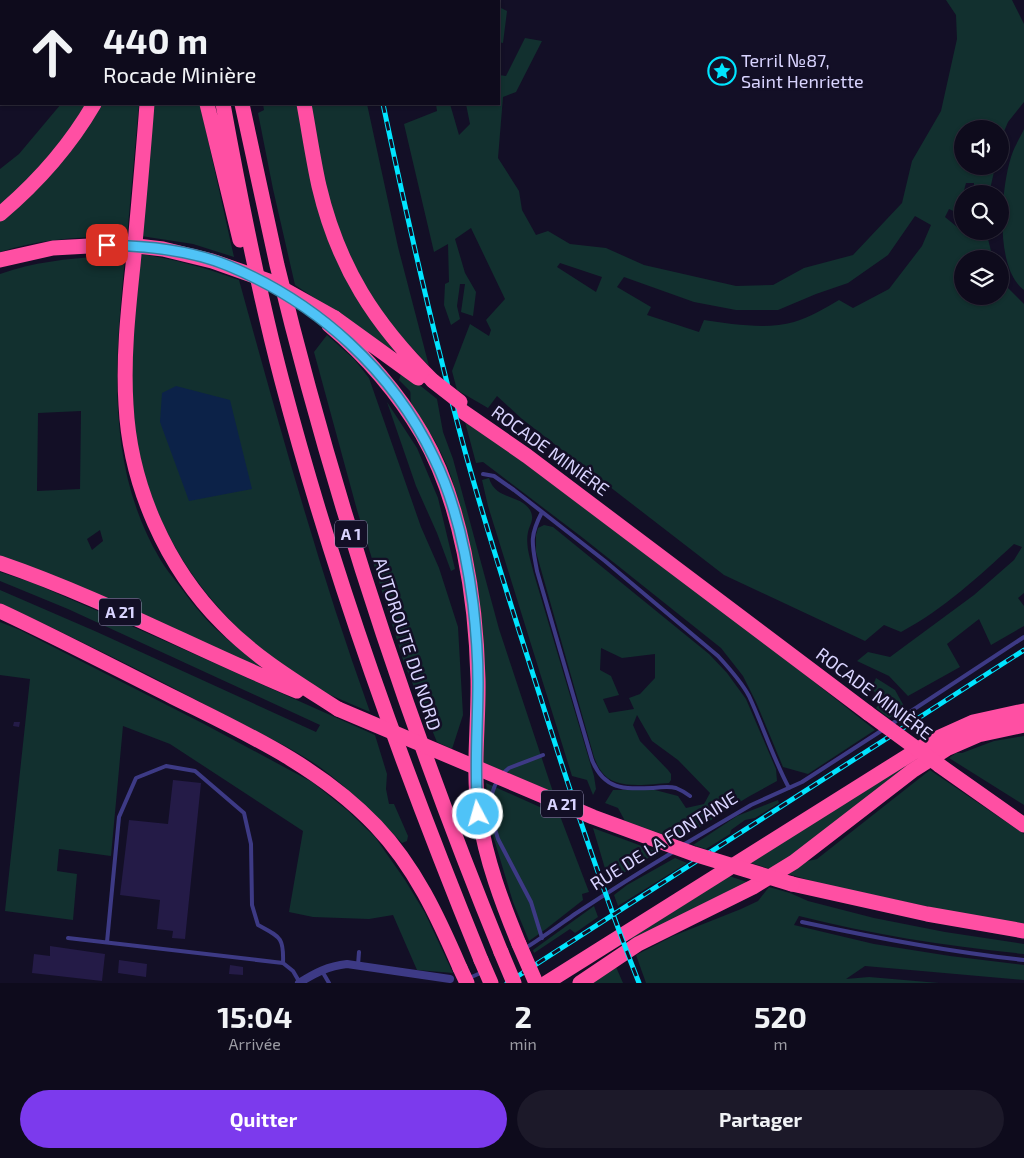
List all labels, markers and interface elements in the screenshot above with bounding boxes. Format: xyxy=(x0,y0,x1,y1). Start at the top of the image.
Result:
text: 440 m xyxy=(103,19,208,61)
icon: ahead xyxy=(20,20,85,85)
place label: Terril №87, Saint Henriette xyxy=(741,49,864,92)
place icon: Terril №87, Saint Henriette xyxy=(707,56,737,86)
text: Rocade Minière xyxy=(103,61,256,87)
map controls xyxy=(954,120,1009,305)
button: sound xyxy=(954,120,1009,175)
button: search xyxy=(954,185,1009,240)
pin xyxy=(86,224,128,266)
icon: arrive xyxy=(93,231,121,259)
button: layers xyxy=(954,250,1009,305)
street label: ROCADE MINIÈRE xyxy=(488,400,614,500)
road number: A 1 xyxy=(335,520,367,548)
street label: AUTOROUTE DU NORD xyxy=(370,554,446,733)
road number: A 21 xyxy=(99,598,141,626)
street label: ROCADE MINIÈRE xyxy=(812,642,937,744)
street label: RUE DE LA FONTAINE xyxy=(586,786,741,894)
position arrow xyxy=(451,787,503,839)
road number: A 21 xyxy=(541,791,583,818)
text: 15:04 xyxy=(217,998,292,1034)
text: 2 xyxy=(514,998,532,1034)
text: 520 xyxy=(754,998,807,1034)
text: Arrivée xyxy=(229,1034,281,1053)
text: min xyxy=(510,1034,537,1053)
text: m xyxy=(773,1034,787,1053)
button: Quitter xyxy=(20,1090,507,1148)
button: Partager xyxy=(517,1090,1004,1148)

